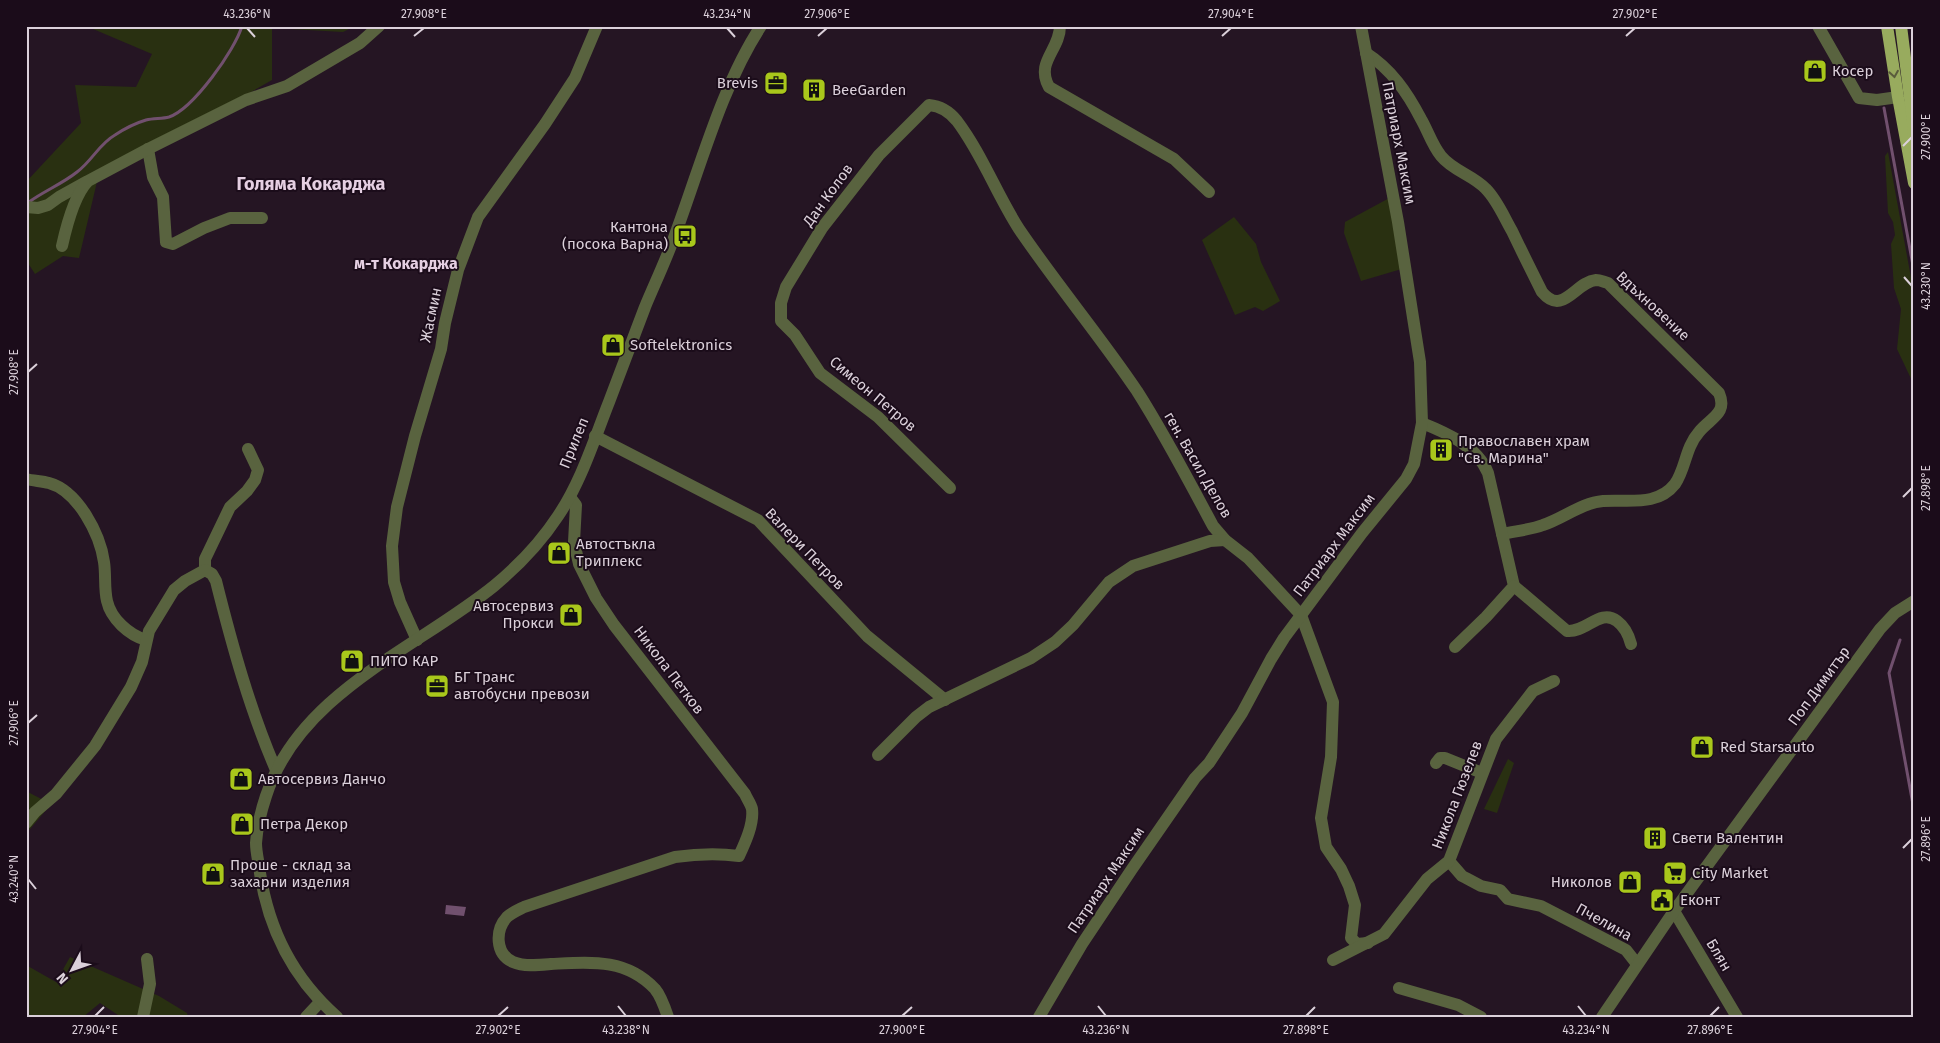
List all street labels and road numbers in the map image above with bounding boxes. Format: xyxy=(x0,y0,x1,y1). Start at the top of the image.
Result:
street label: Патриарх Максим xyxy=(1378,80,1420,206)
street label: Дан Колов xyxy=(799,160,857,231)
street label: Вдъхновение xyxy=(1613,267,1693,345)
street label: Жасмин xyxy=(416,286,446,344)
street label: Симеон Петров xyxy=(826,352,920,436)
street label: ген. Васил Делов xyxy=(1160,409,1236,521)
street label: Прилеп xyxy=(556,415,592,471)
street label: Патриарх Максим xyxy=(1289,490,1379,600)
street label: Валери Петров xyxy=(761,504,849,594)
street label: Никола Петков xyxy=(630,622,708,718)
street label: Поп Димитър xyxy=(1784,643,1854,729)
street label: Никола Гюзелев xyxy=(1428,738,1486,852)
street label: Патриарх Максим xyxy=(1064,823,1148,937)
street label: Пчелина xyxy=(1573,899,1635,945)
street label: Блян xyxy=(1702,936,1736,974)

